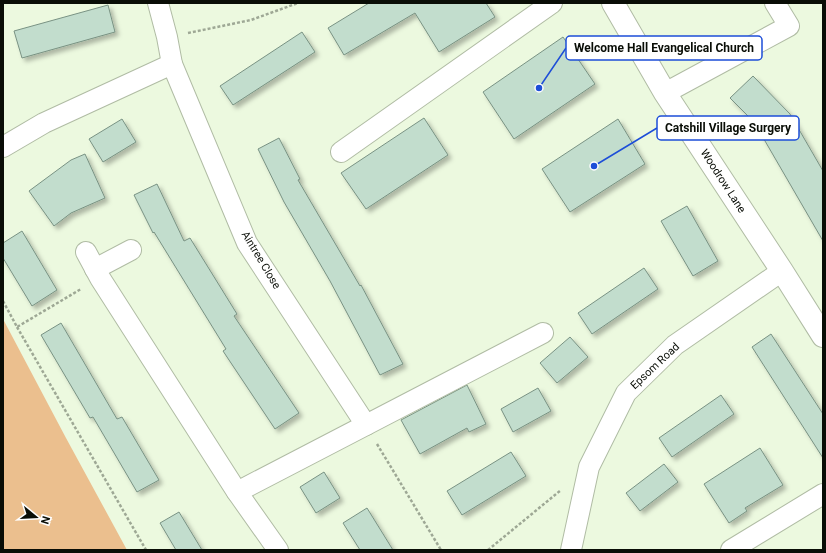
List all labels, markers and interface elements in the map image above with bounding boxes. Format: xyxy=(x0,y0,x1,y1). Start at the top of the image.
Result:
callout: Welcome Hall Evangelical Church xyxy=(566,36,762,60)
text: Welcome Hall Evangelical Church xyxy=(574,41,754,55)
callout: Catshill Village Surgery xyxy=(657,116,799,140)
text: Catshill Village Surgery xyxy=(665,121,792,135)
street label: Woodrow Lane xyxy=(698,147,748,215)
street label: Aintree Close xyxy=(239,229,283,291)
street label: Epsom Road xyxy=(628,340,682,392)
north arrow xyxy=(16,497,56,537)
text: N xyxy=(38,514,52,526)

